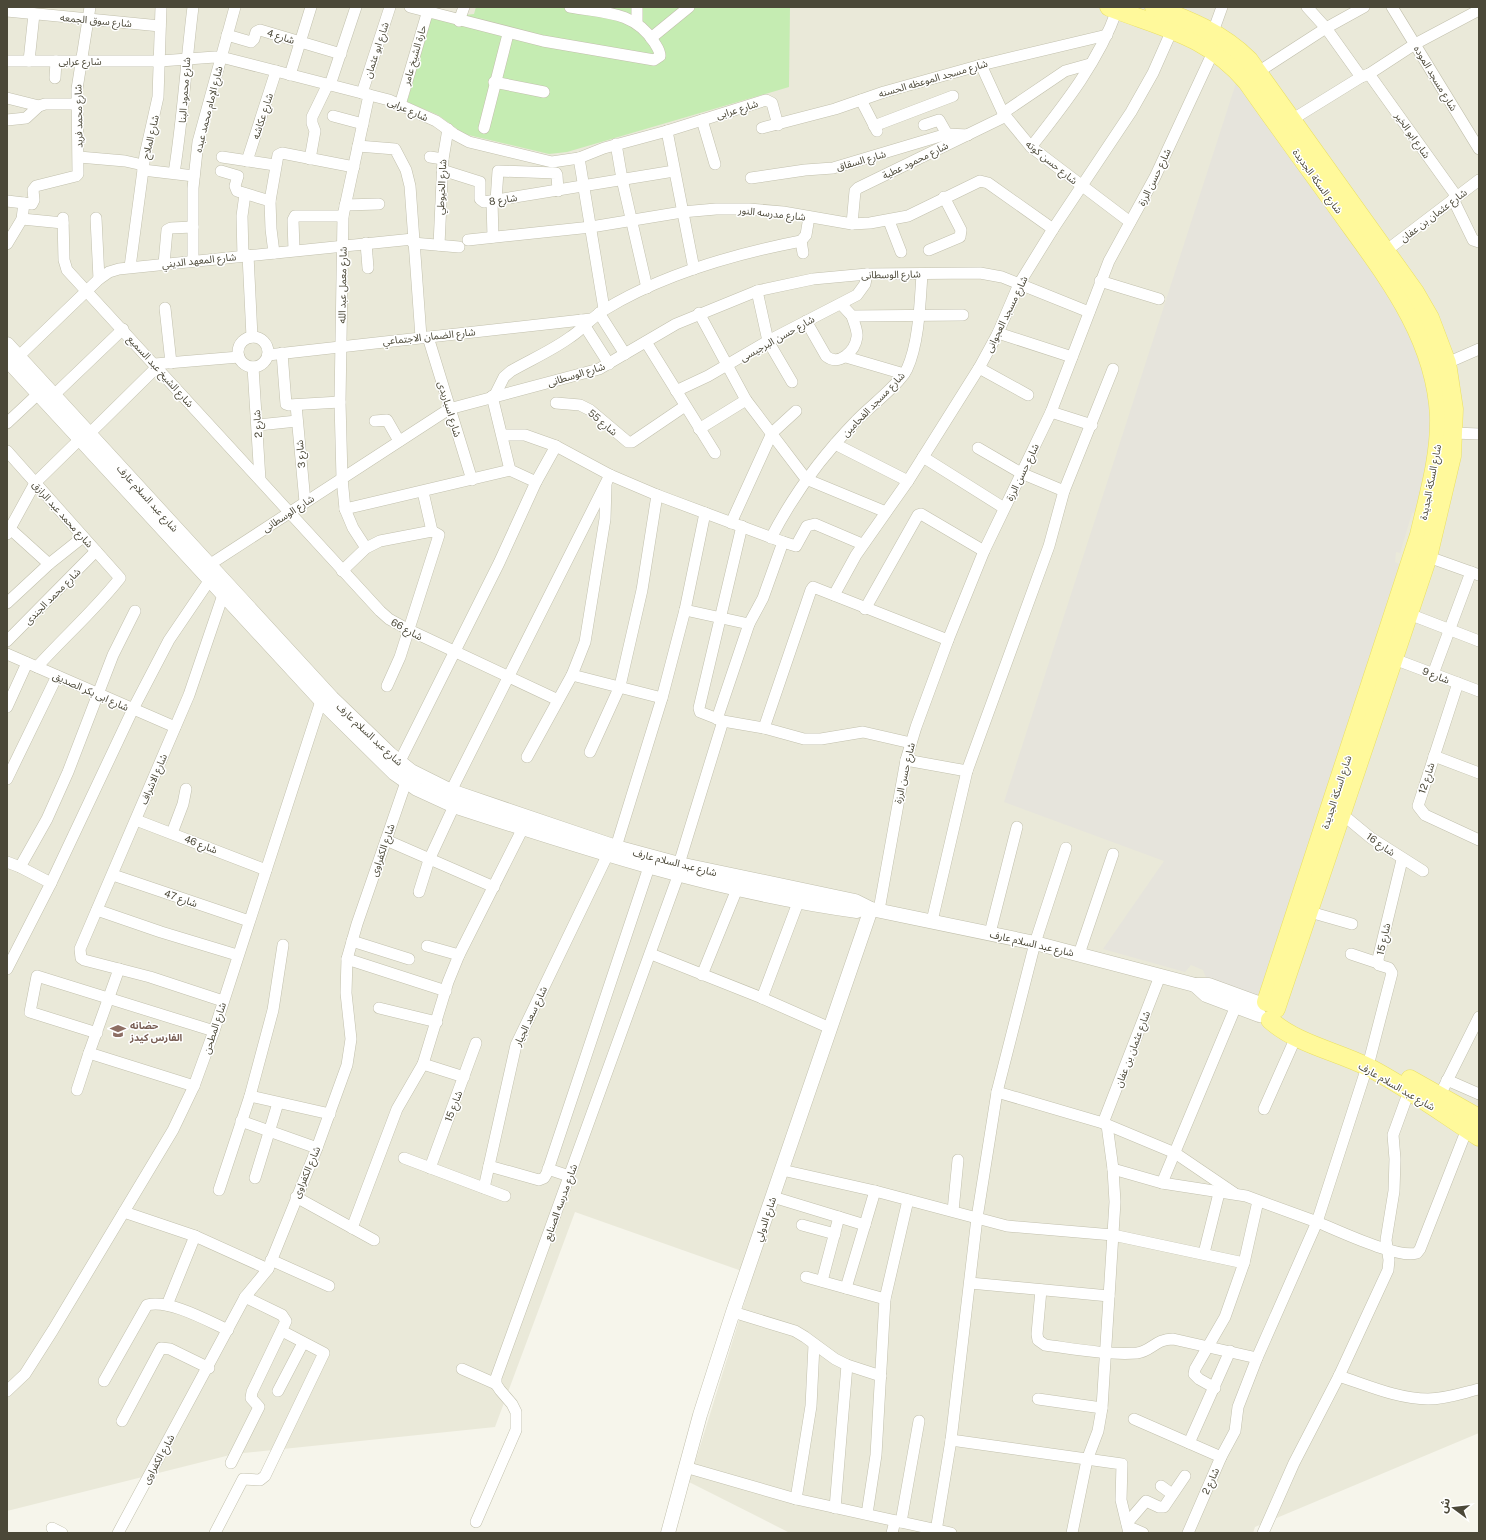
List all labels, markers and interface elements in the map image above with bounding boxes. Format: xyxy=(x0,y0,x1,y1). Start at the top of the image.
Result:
street label: شارع سوق الجمعه xyxy=(60,11,132,31)
street label: شارع ابو عثمان xyxy=(361,20,393,80)
street label: حارة الشيخ عامر xyxy=(399,24,430,88)
street label: شارع 4 xyxy=(265,26,296,48)
street label: شارع مسجد الموده xyxy=(1410,43,1460,114)
street label: شارع عرابى xyxy=(58,55,102,69)
street label: شارع محمود البنا xyxy=(176,57,194,123)
street label: شارع مسجد الموعظه الحسنه xyxy=(877,57,990,101)
street label: شارع الإمام محمد عبده xyxy=(191,64,227,154)
street label: شارع محمد فريد xyxy=(71,84,87,148)
street label: شارع عكاشه xyxy=(249,91,277,141)
street label: شارع عرابى xyxy=(385,95,430,125)
street label: شارع عرابى xyxy=(715,97,760,123)
street label: شارع ابو الخير xyxy=(1391,109,1433,161)
street label: شارع الملاح xyxy=(139,114,163,161)
street label: شارع حسن كوته xyxy=(1023,138,1080,188)
street label: شارع محمود عطية xyxy=(880,139,951,183)
street label: شارع حسن الرزة xyxy=(1135,146,1175,209)
street label: شارع السكة الجديدة xyxy=(1289,146,1346,217)
street label: شارع السقاق xyxy=(835,147,888,175)
street label: شارع الخيوطي xyxy=(434,159,451,215)
street label: شارع عثمان بن عفان xyxy=(1397,186,1470,246)
street label: شارع 8 xyxy=(488,191,518,209)
street label: شارع مدرسه النور xyxy=(736,203,806,225)
street label: شارع معمل عبد الله xyxy=(335,246,351,324)
street label: شارع المعهد الديني xyxy=(161,250,237,272)
street label: شارع الوسطانى xyxy=(861,267,921,283)
street label: شارع مسجد العجوانى xyxy=(982,274,1032,355)
street label: شارع حسن البرجيسى xyxy=(738,312,818,365)
street label: شارع الضمان الاجتماعي xyxy=(382,325,476,349)
street label: شارع الشيخ عبد السميع xyxy=(124,333,197,411)
street label: شارع الوسطانى xyxy=(546,360,607,390)
street label: شارع مسجد الفحامين xyxy=(839,369,908,440)
street label: شارع اسباريدى xyxy=(434,380,464,439)
street label: شارع 55 xyxy=(585,406,620,439)
street label: شارع 2 xyxy=(250,409,266,438)
street label: شارع 3 xyxy=(293,439,309,469)
street label: شارع حسن الرزة xyxy=(1003,441,1043,504)
street label: شارع السكة الجديدة xyxy=(1417,443,1445,521)
street label: شارع عبد السلام عارف xyxy=(113,462,181,536)
street label: شارع محمد عبد الرازق xyxy=(28,478,96,551)
street label: شارع الوسطانى xyxy=(260,492,317,536)
street label: شارع محمد الجندى xyxy=(21,565,84,628)
street label: شارع 66 xyxy=(388,616,425,644)
street label: شارع 9 xyxy=(1420,664,1451,688)
street label: شارع ابى بكر الصديق xyxy=(50,669,131,715)
street label: شارع عبد السلام عارف xyxy=(332,700,406,770)
street label: شارع حسن الرزة xyxy=(891,741,919,805)
street label: شارع الاشراف xyxy=(137,752,171,807)
street label: شارع السكة الجديدة xyxy=(1318,753,1356,831)
street label: شارع 12 xyxy=(1415,761,1439,796)
street label: شارع الكفراوى xyxy=(367,822,399,879)
street label: شارع 16 xyxy=(1363,830,1398,860)
street label: شارع 46 xyxy=(182,832,219,858)
street label: شارع عبد السلام عارف xyxy=(631,846,718,881)
street label: شارع 47 xyxy=(162,887,199,911)
street label: شارع 15 xyxy=(1374,922,1394,957)
street label: شارع عبد السلام عارف xyxy=(988,927,1075,961)
street label: شارع سعد الجيار xyxy=(511,984,551,1049)
street label: شارع المطحن xyxy=(200,1001,230,1056)
street label: شارع عثمان بن عفان xyxy=(1112,1009,1154,1090)
place label: حضانه الفارس كيدز xyxy=(129,1019,183,1044)
school or university icon: حضانه الفارس كيدز xyxy=(109,1022,127,1040)
street label: شارع عبد السلام عارف xyxy=(1355,1059,1437,1115)
street label: شارع 15 xyxy=(442,1089,466,1124)
street label: شارع الكفراوى xyxy=(290,1144,324,1200)
street label: شارع مدرسه الصنايع xyxy=(541,1162,581,1242)
street label: شارع الدولي xyxy=(752,1195,781,1244)
street label: شارع الكفراوى xyxy=(139,1432,178,1487)
street label: شارع 2 xyxy=(1199,1466,1223,1497)
north arrow xyxy=(1434,1488,1474,1528)
text: ش xyxy=(1437,1497,1453,1515)

